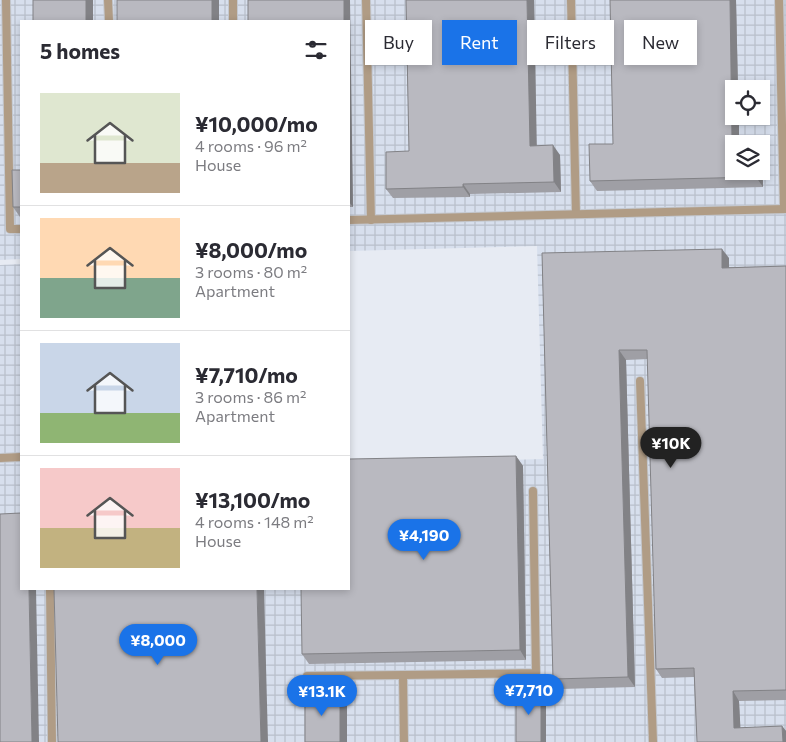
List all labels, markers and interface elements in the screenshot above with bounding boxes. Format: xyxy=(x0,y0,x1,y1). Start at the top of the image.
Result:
chip: Buy xyxy=(365,20,432,65)
chip: Rent xyxy=(442,20,517,65)
chip: Filters xyxy=(527,20,614,65)
chip: New xyxy=(624,20,697,65)
icon: filters xyxy=(302,36,330,64)
text: 5 homes xyxy=(40,38,120,63)
map controls xyxy=(725,80,770,180)
button: locate xyxy=(725,80,770,125)
text: ¥10,000/mo xyxy=(195,111,318,136)
icon: home xyxy=(80,113,140,173)
button: layers xyxy=(725,135,770,180)
text: 4 rooms · 96 m² xyxy=(195,136,307,155)
text: House xyxy=(195,155,241,174)
text: ¥8,000/mo xyxy=(195,237,307,262)
icon: home xyxy=(80,238,140,298)
text: 3 rooms · 80 m² xyxy=(195,262,307,281)
text: Apartment xyxy=(195,281,275,300)
text: ¥7,710/mo xyxy=(195,362,298,387)
icon: home xyxy=(80,363,140,423)
text: 3 rooms · 86 m² xyxy=(195,387,306,406)
text: Apartment xyxy=(195,406,275,425)
pin: ¥10K xyxy=(641,426,701,469)
text: ¥10K xyxy=(651,433,691,452)
text: ¥13,100/mo xyxy=(195,487,310,512)
icon: home xyxy=(80,488,140,548)
text: 4 rooms · 148 m² xyxy=(195,512,314,531)
pin: ¥4,190 xyxy=(383,518,465,561)
text: ¥4,190 xyxy=(399,525,449,544)
text: House xyxy=(195,531,241,550)
pin: ¥8,000 xyxy=(117,624,199,666)
text: ¥8,000 xyxy=(130,630,186,649)
pin: ¥13.1K xyxy=(281,674,363,717)
pin: ¥7,710 xyxy=(488,674,570,716)
text: ¥7,710 xyxy=(505,680,553,699)
text: ¥13.1K xyxy=(298,681,346,700)

